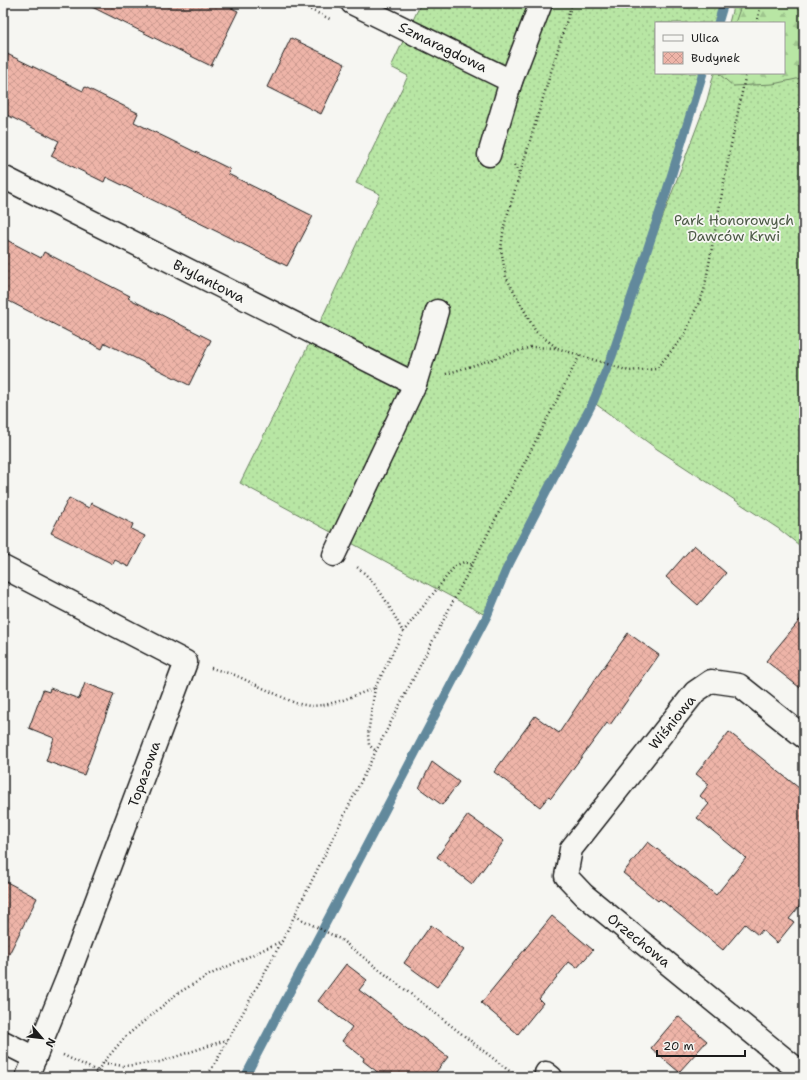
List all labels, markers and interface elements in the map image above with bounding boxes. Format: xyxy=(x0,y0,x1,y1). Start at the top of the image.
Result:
street label: Szmaragdowa xyxy=(396,18,491,76)
legend xyxy=(655,22,785,74)
text: Ulica xyxy=(691,30,720,46)
text: Budynek xyxy=(691,50,740,66)
park label: Park Honorowych Dawców Krwi xyxy=(674,211,794,245)
street label: Brylantowa xyxy=(170,255,248,307)
street label: Wiśniowa xyxy=(645,691,700,753)
street label: Topazowa xyxy=(124,738,164,809)
street label: Orzechowa xyxy=(604,909,675,971)
north arrow xyxy=(22,1018,62,1058)
scale bar xyxy=(657,1032,745,1058)
text: N xyxy=(42,1035,59,1050)
text: 20 m xyxy=(663,1038,694,1054)

